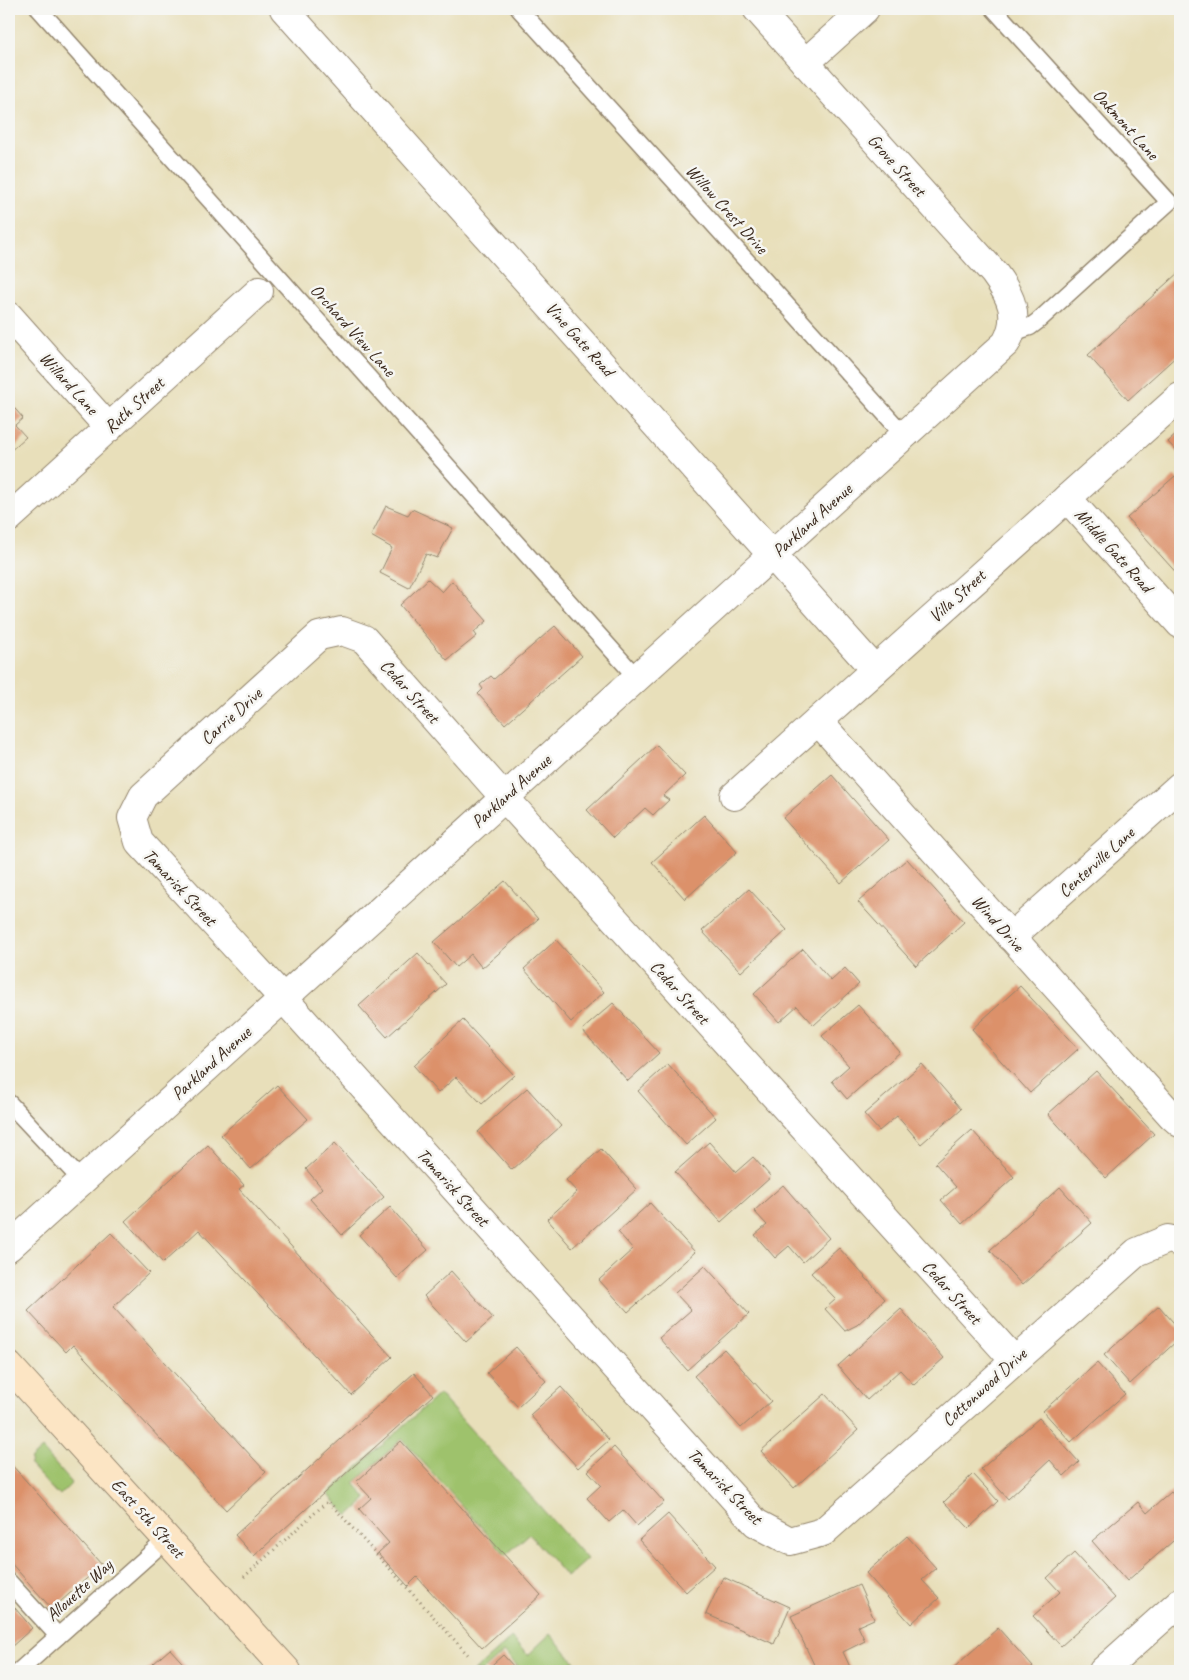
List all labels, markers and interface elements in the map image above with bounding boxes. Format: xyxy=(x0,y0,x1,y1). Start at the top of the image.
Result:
street label: Oakmont Lane xyxy=(1088,84,1164,165)
street label: Grove Street xyxy=(863,129,932,202)
street label: Willow Crest Drive xyxy=(681,160,774,259)
street label: Orchard View Lane xyxy=(306,279,401,382)
street label: Vine Gate Road xyxy=(541,297,621,383)
street label: Willard Lane xyxy=(35,347,104,420)
street label: Ruth Street xyxy=(99,371,170,438)
street label: Parkland Avenue xyxy=(768,478,857,562)
street label: Middle Gate Road xyxy=(1070,503,1160,599)
street label: Villa Street xyxy=(924,563,991,627)
street label: Cedar Street xyxy=(376,655,446,729)
street label: Carrie Drive xyxy=(196,682,267,749)
street label: Parkland Avenue xyxy=(467,749,556,833)
street label: Centerville Lane xyxy=(1053,821,1140,902)
street label: Tamarisk Street xyxy=(139,844,223,932)
street label: Wind Drive xyxy=(967,890,1030,957)
street label: Cedar Street xyxy=(646,956,716,1030)
street label: Parkland Avenue xyxy=(167,1021,256,1105)
street label: Tamarisk Street xyxy=(412,1143,495,1232)
street label: Cedar Street xyxy=(918,1256,988,1330)
street label: Cottonwood Drive xyxy=(937,1342,1032,1431)
street label: Tamarisk Street xyxy=(683,1443,768,1530)
street label: East 5th Street xyxy=(107,1474,191,1564)
street label: Allouette Way xyxy=(41,1553,118,1626)

